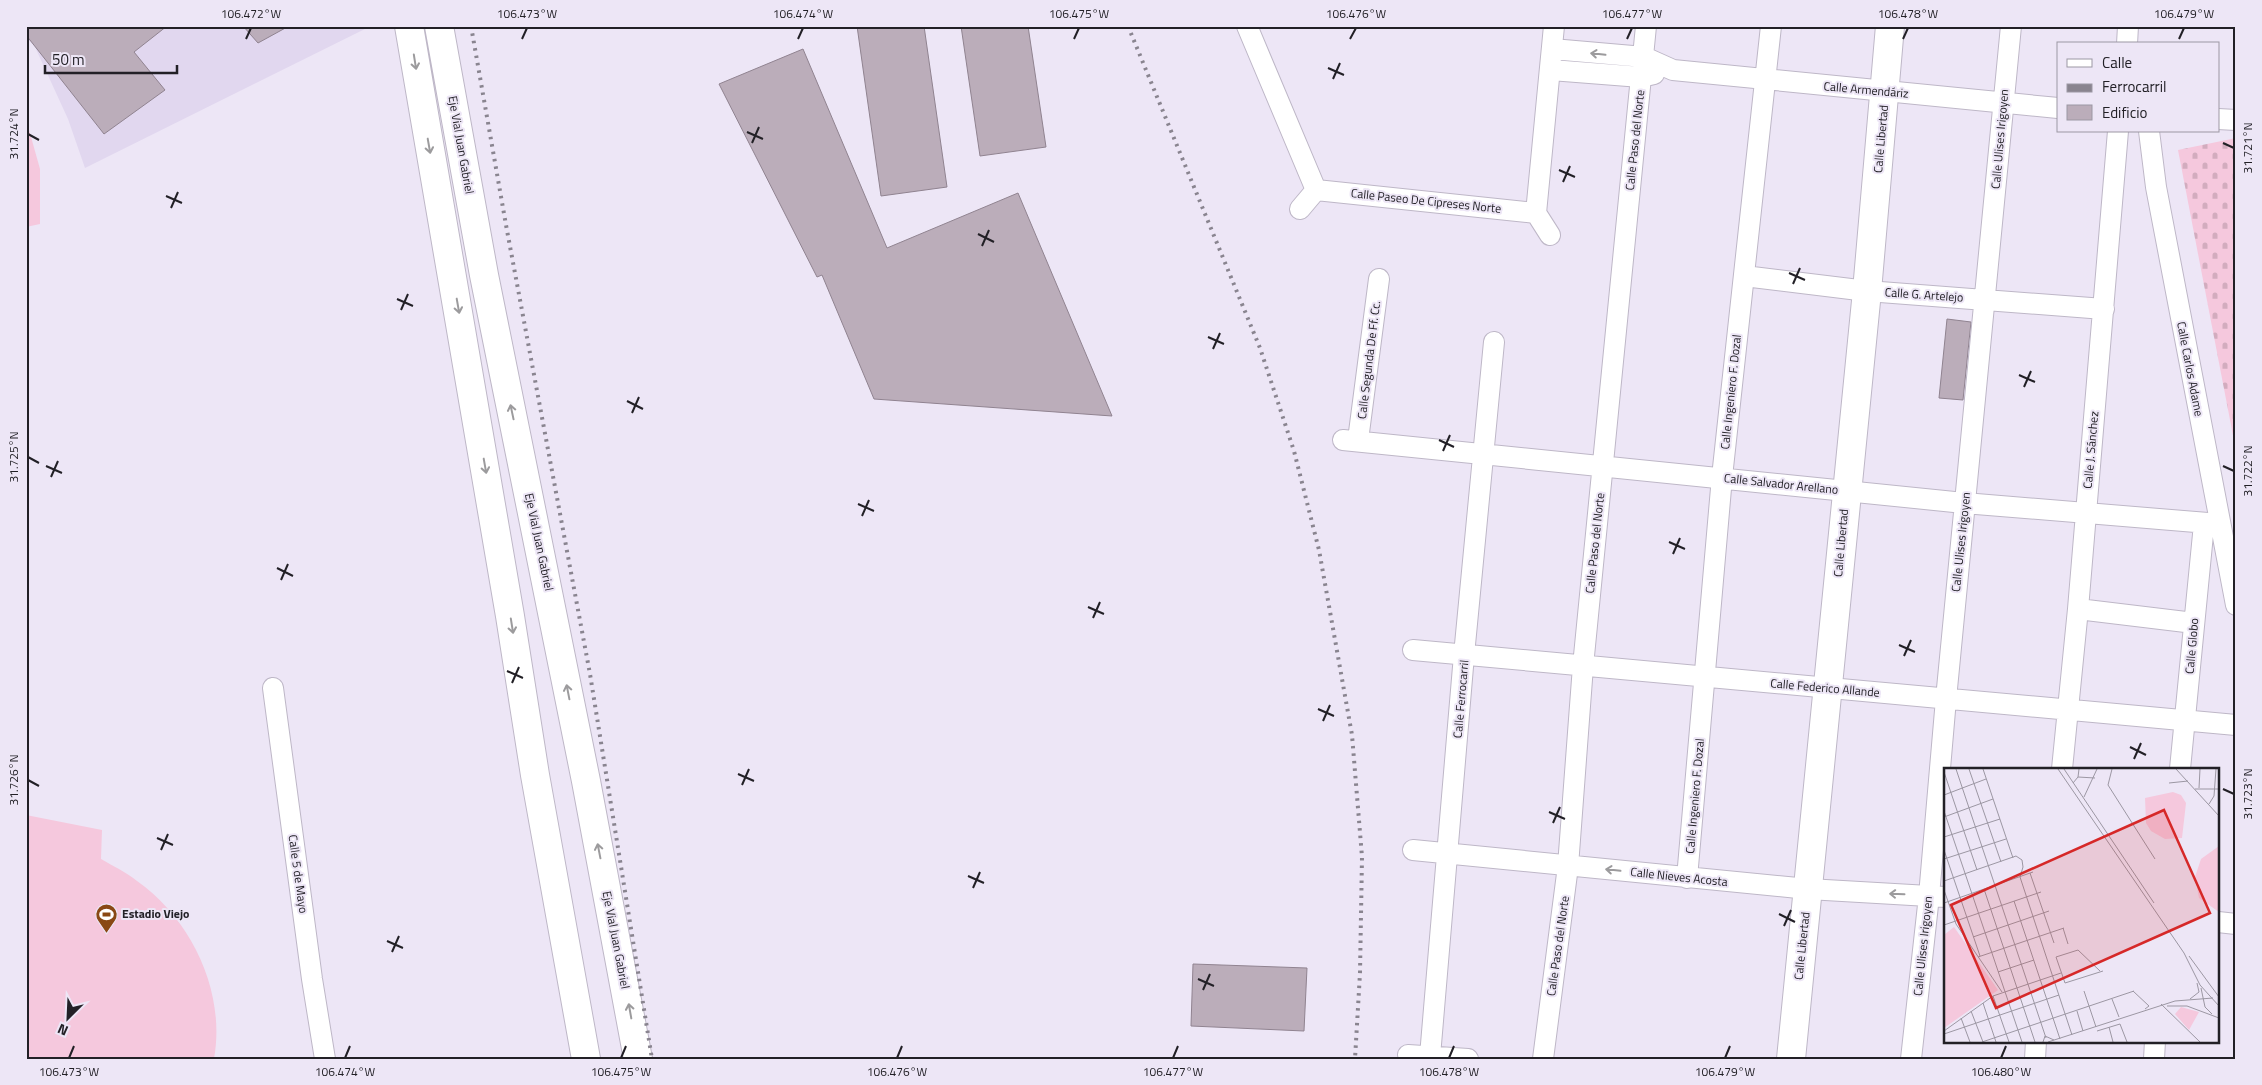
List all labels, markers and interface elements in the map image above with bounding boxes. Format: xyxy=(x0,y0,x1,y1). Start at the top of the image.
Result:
text: 106.472°W xyxy=(221,4,281,23)
text: 106.473°W xyxy=(497,4,557,23)
text: 106.474°W xyxy=(773,4,833,23)
text: 106.475°W xyxy=(1049,4,1109,23)
text: 106.476°W xyxy=(1326,4,1386,23)
text: 106.477°W xyxy=(1602,4,1662,23)
text: 106.478°W xyxy=(1878,4,1938,23)
text: 106.479°W xyxy=(2154,4,2214,23)
scale bar xyxy=(45,42,178,74)
legend xyxy=(2057,42,2220,132)
text: 50 m xyxy=(52,48,85,71)
one-way arrow xyxy=(1590,49,1606,58)
text: Calle xyxy=(2102,51,2132,74)
one-way arrow xyxy=(410,54,420,70)
text: Ferrocarril xyxy=(2102,75,2167,98)
street label: Calle Armendáriz xyxy=(1823,76,1909,103)
street label: Calle Ulises Irigoyen xyxy=(1986,88,2013,190)
street label: Calle Paso del Norte xyxy=(1620,89,1649,191)
street label: Eje Vial Juan Gabriel xyxy=(444,94,479,195)
text: Edificio xyxy=(2102,101,2147,124)
street label: Calle Libertad xyxy=(1868,104,1893,174)
text: 31.724°N xyxy=(4,108,23,160)
text: 31.721°N xyxy=(2238,122,2257,174)
one-way arrow xyxy=(425,138,435,154)
street label: Calle Paseo De Cipreses Norte xyxy=(1350,183,1502,218)
street label: Calle G. Artelejo xyxy=(1884,282,1964,307)
one-way arrow xyxy=(453,298,463,314)
street label: Calle Segunda De Ff. Cc. xyxy=(1352,300,1385,420)
street label: Calle Carlos Adame xyxy=(2172,320,2209,418)
street label: Calle Ingeniero F. Dozal xyxy=(1715,334,1746,450)
one-way arrow xyxy=(507,405,516,421)
street label: Calle J. Sánchez xyxy=(2078,410,2103,489)
text: 31.725°N xyxy=(4,431,23,483)
text: 31.722°N xyxy=(2238,445,2257,497)
one-way arrow xyxy=(480,458,490,474)
street label: Calle Salvador Arellano xyxy=(1723,468,1839,499)
street label: Eje Vial Juan Gabriel xyxy=(520,491,559,592)
street label: Calle Ulises Irigoyen xyxy=(1946,491,1975,593)
street label: Calle Paso del Norte xyxy=(1580,492,1609,594)
street label: Calle Libertad xyxy=(1828,508,1853,578)
street label: Calle Globo xyxy=(2180,617,2203,675)
one-way arrow xyxy=(507,618,517,634)
street label: Calle Ferrocarril xyxy=(1448,659,1473,739)
street label: Calle Federico Allande xyxy=(1770,673,1881,702)
one-way arrow xyxy=(563,684,573,700)
street label: Calle Ingeniero F. Dozal xyxy=(1680,738,1709,854)
text: 31.726°N xyxy=(4,754,23,806)
inset map xyxy=(1944,768,2220,1042)
text: 31.723°N xyxy=(2238,768,2257,820)
street label: Calle 5 de Mayo xyxy=(284,833,313,914)
one-way arrow xyxy=(594,843,604,859)
street label: Calle Nieves Acosta xyxy=(1629,862,1729,891)
one-way arrow xyxy=(1605,865,1621,875)
street label: Eje Vial Juan Gabriel xyxy=(598,889,635,990)
one-way arrow xyxy=(1889,890,1905,899)
street label: Calle Paso del Norte xyxy=(1541,895,1574,997)
street label: Calle Ulises Irigoyen xyxy=(1908,895,1937,997)
sports icon: Estadio Viejo xyxy=(94,902,118,933)
place label: Estadio Viejo xyxy=(122,904,189,923)
street label: Calle Libertad xyxy=(1788,911,1815,981)
north arrow xyxy=(42,992,92,1042)
one-way arrow xyxy=(624,1003,634,1019)
text: N xyxy=(54,1019,71,1042)
text: 106.473°W xyxy=(39,1062,99,1081)
text: 106.474°W xyxy=(315,1062,375,1081)
text: 106.475°W xyxy=(591,1062,651,1081)
text: 106.476°W xyxy=(867,1062,927,1081)
text: 106.477°W xyxy=(1143,1062,1203,1081)
text: 106.478°W xyxy=(1419,1062,1479,1081)
text: 106.479°W xyxy=(1695,1062,1755,1081)
text: 106.480°W xyxy=(1971,1062,2031,1081)

